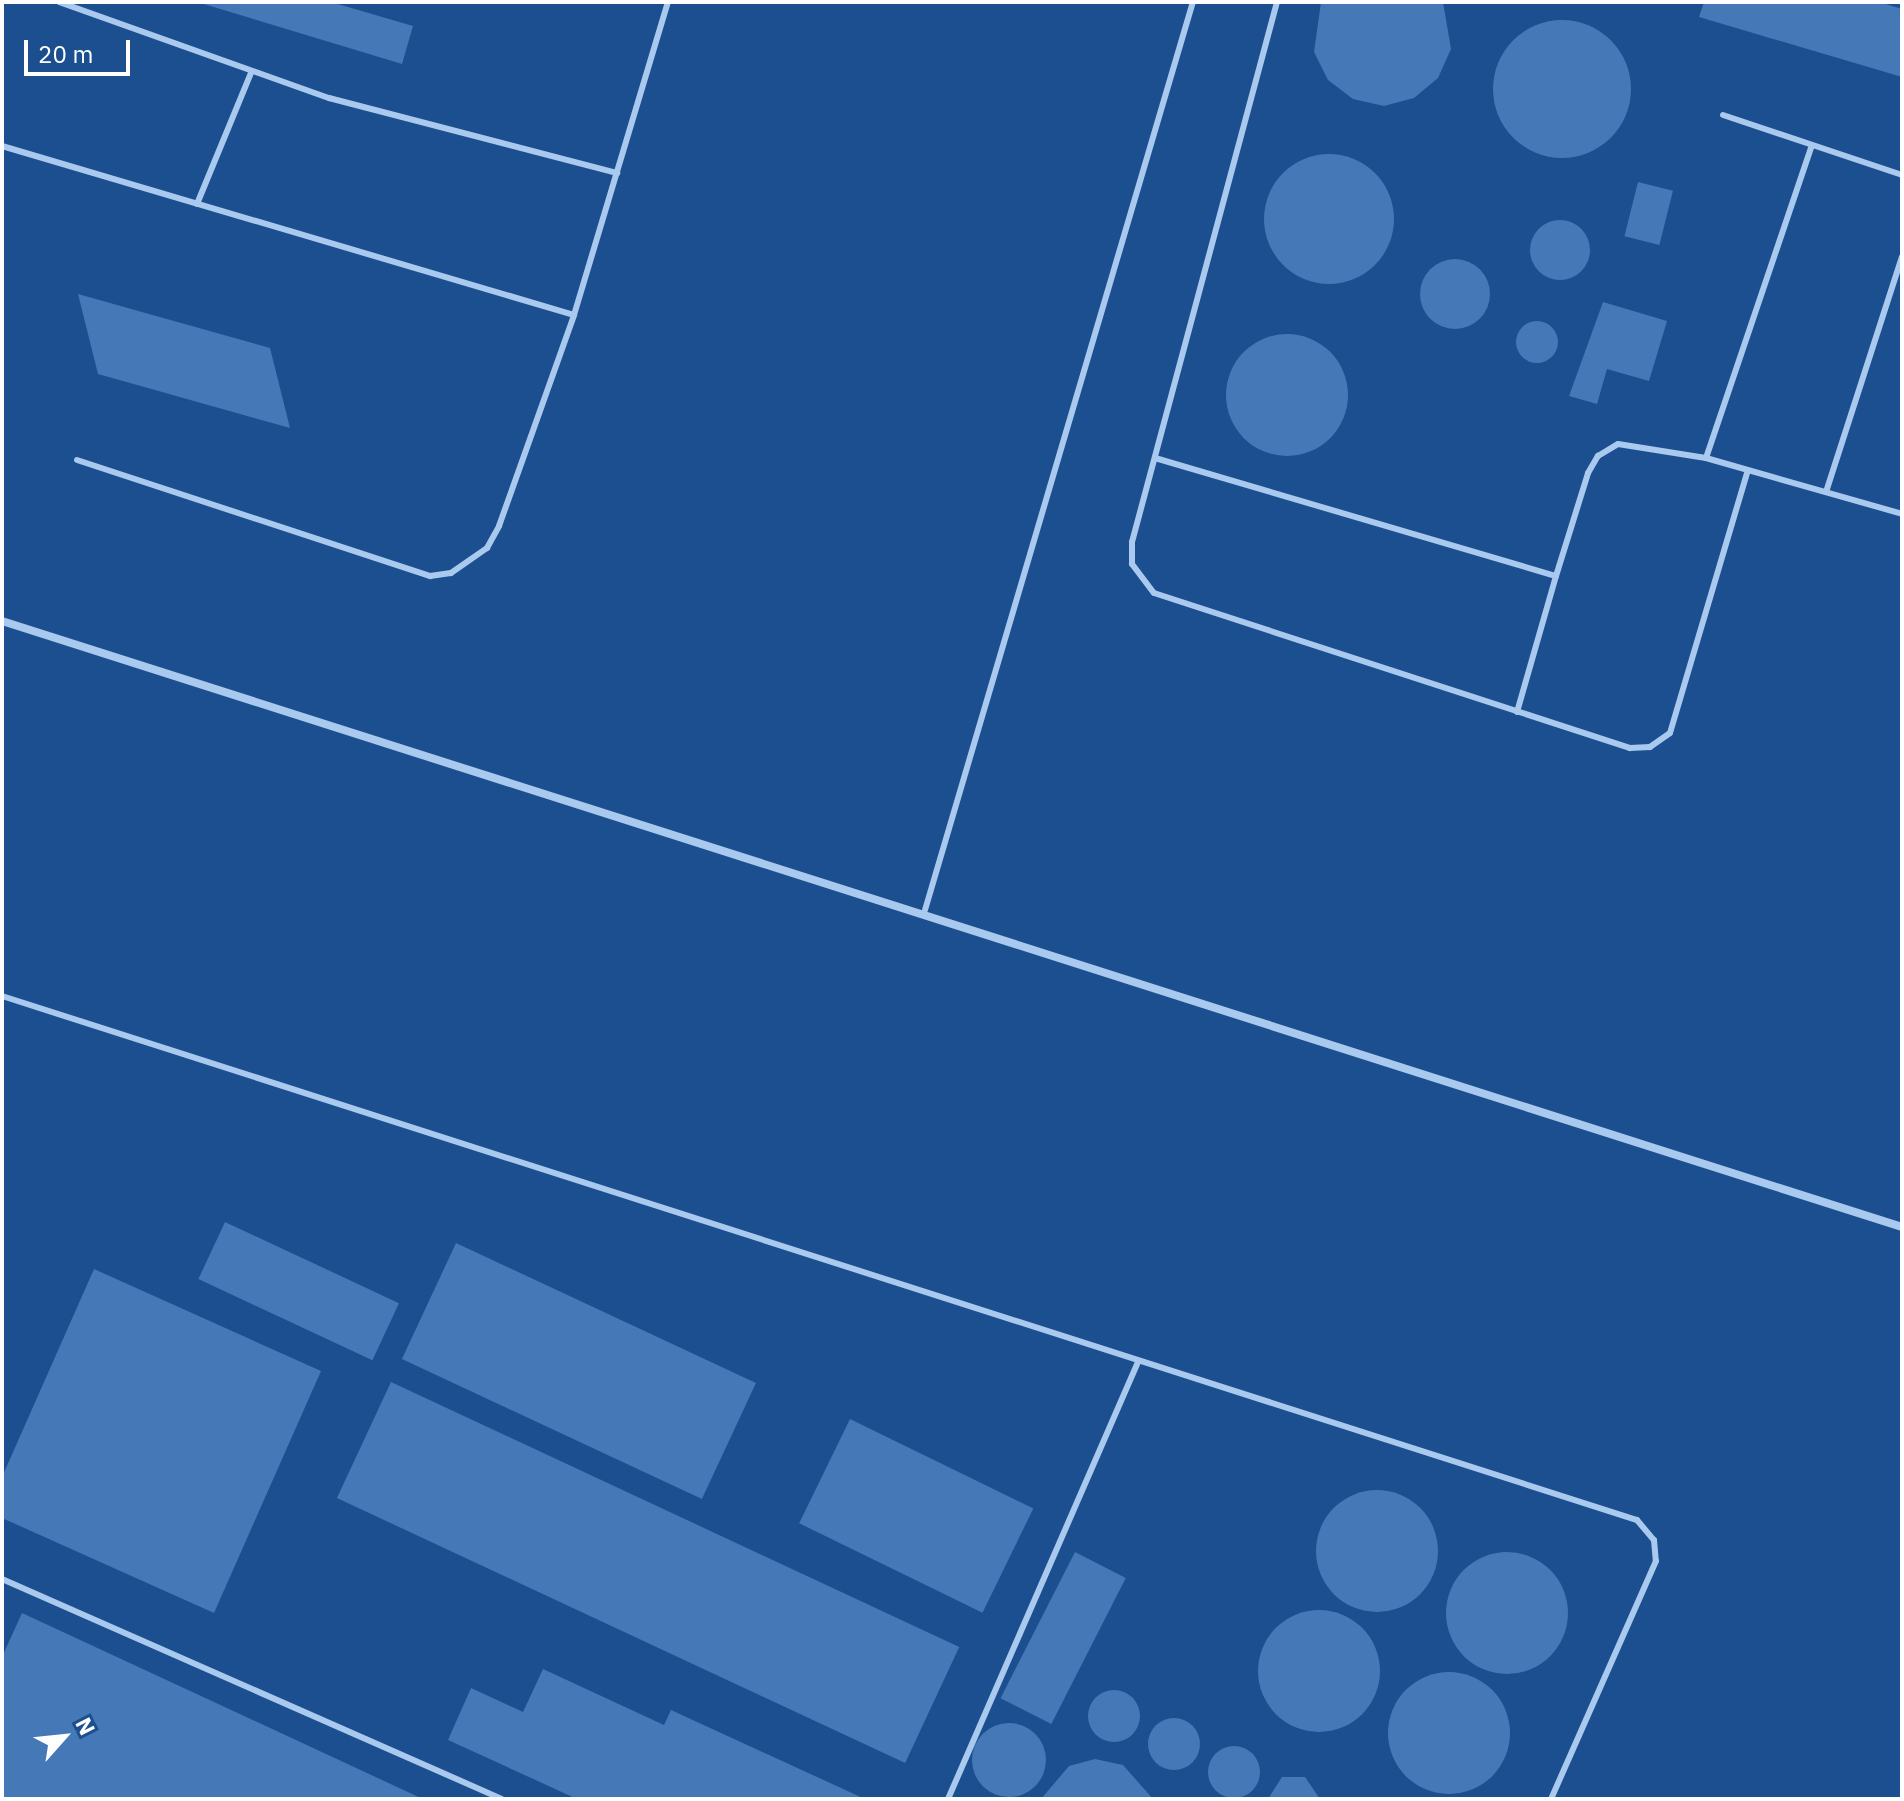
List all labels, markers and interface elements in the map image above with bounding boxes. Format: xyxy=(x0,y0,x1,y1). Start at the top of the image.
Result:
scale bar xyxy=(28,24,134,74)
text: 20 m xyxy=(38,38,93,70)
north arrow xyxy=(24,1697,104,1777)
text: N xyxy=(69,1712,102,1740)

